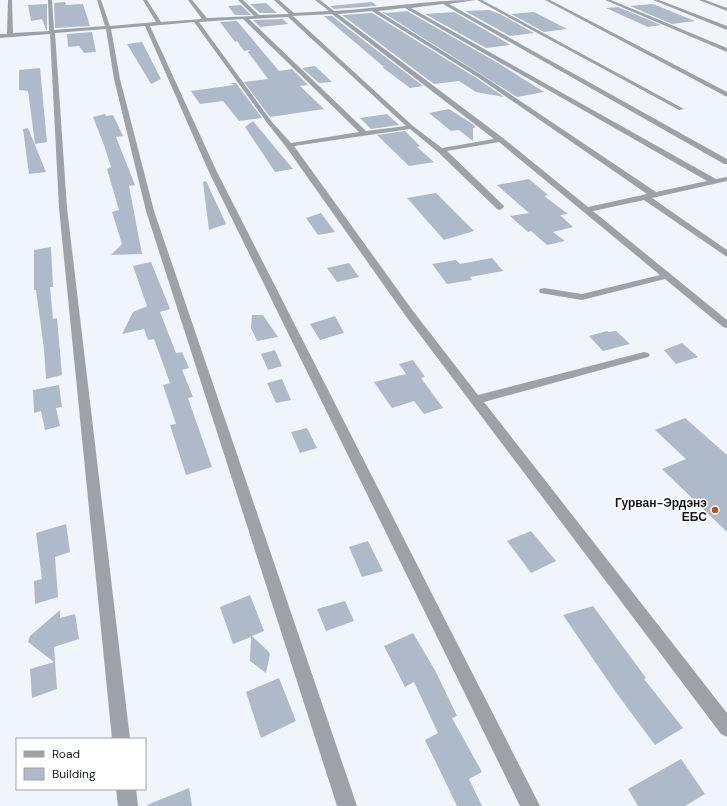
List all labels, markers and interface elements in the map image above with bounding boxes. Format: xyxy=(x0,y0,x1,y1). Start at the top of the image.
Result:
place label: Гурван-Эрдэнэ ЕБС xyxy=(615,495,707,525)
marker: Гурван-Эрдэнэ ЕБС xyxy=(710,505,720,515)
legend xyxy=(16,738,146,790)
text: Road xyxy=(52,746,80,762)
text: Building xyxy=(52,766,96,782)

